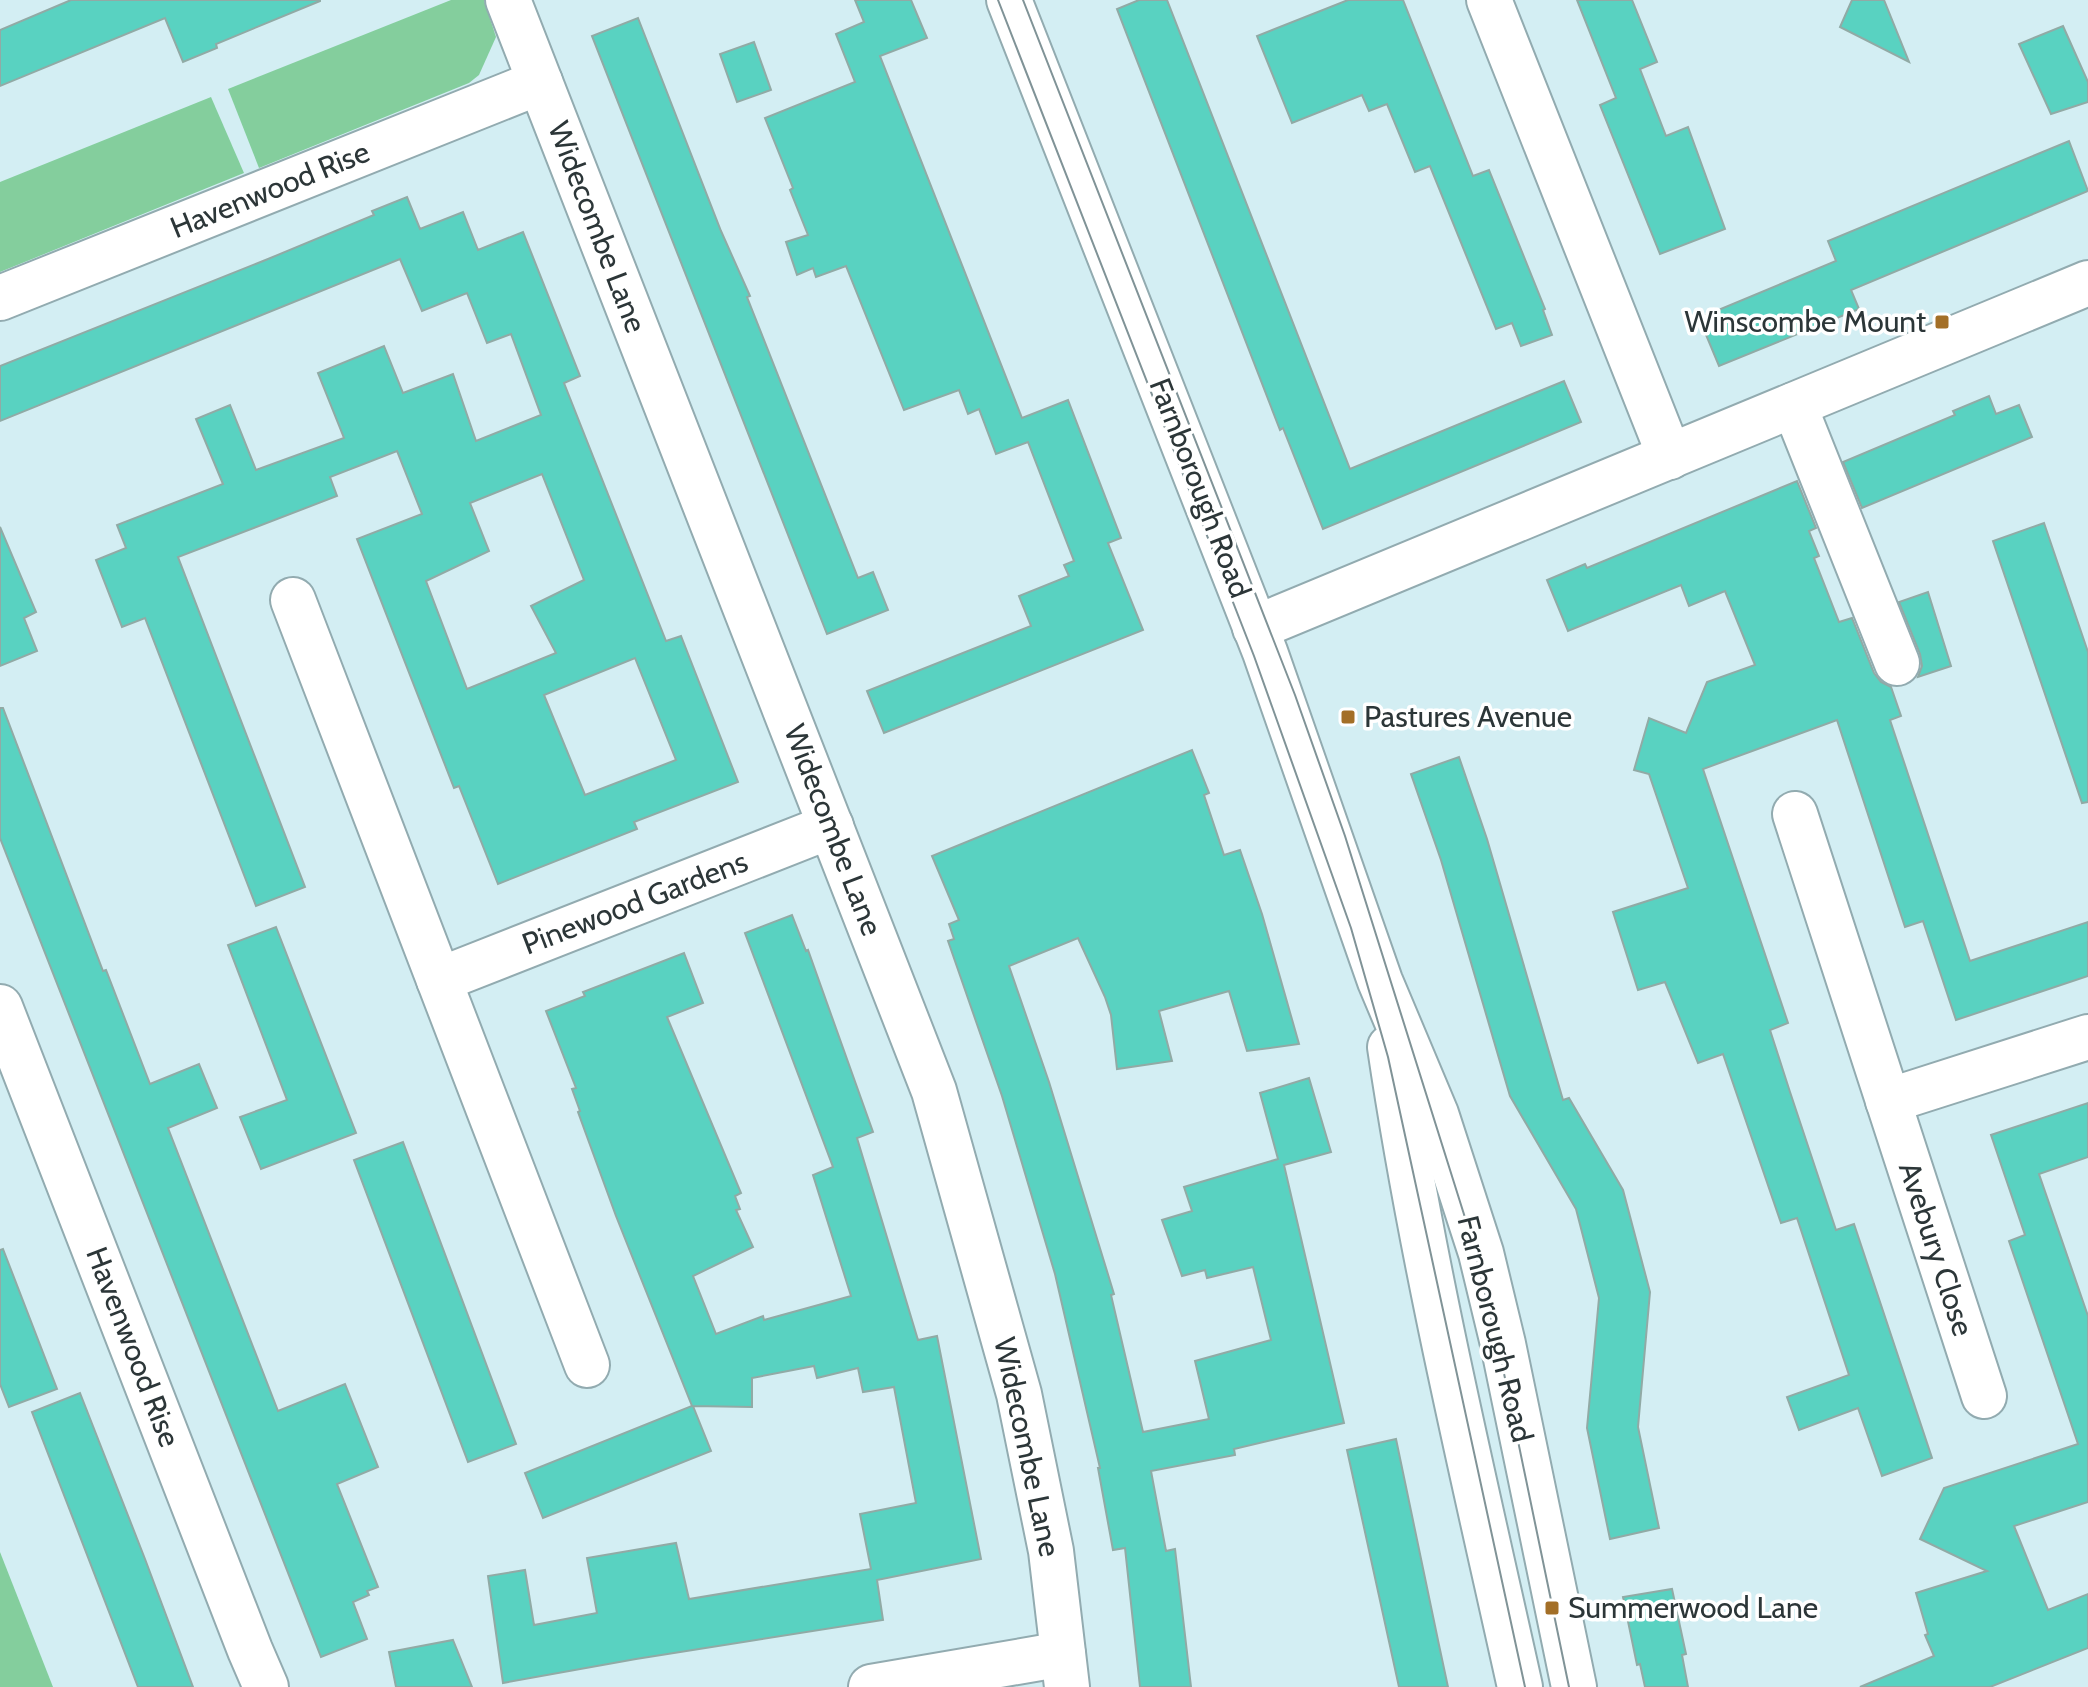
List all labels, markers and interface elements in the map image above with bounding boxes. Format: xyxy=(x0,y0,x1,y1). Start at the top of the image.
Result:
street label: Widecombe Lane xyxy=(540,116,655,338)
street label: Havenwood Rise xyxy=(165,133,375,246)
place label: Winscombe Mount xyxy=(1684,303,1926,340)
marker: Winscombe Mount xyxy=(1933,313,1951,331)
street label: Farnborough Road xyxy=(1142,373,1259,603)
place label: Pastures Avenue xyxy=(1364,698,1572,735)
marker: Pastures Avenue xyxy=(1339,708,1357,726)
street label: Widecombe Lane xyxy=(776,719,891,941)
street label: Pinewood Gardens xyxy=(517,843,753,963)
street label: Avebury Close xyxy=(1891,1157,1982,1341)
street label: Farnborough Road xyxy=(1449,1212,1542,1446)
street label: Havenwood Rise xyxy=(78,1242,189,1452)
street label: Widecombe Lane xyxy=(986,1334,1069,1560)
place label: Summerwood Lane xyxy=(1568,1589,1818,1626)
marker: Summerwood Lane xyxy=(1543,1599,1561,1617)

